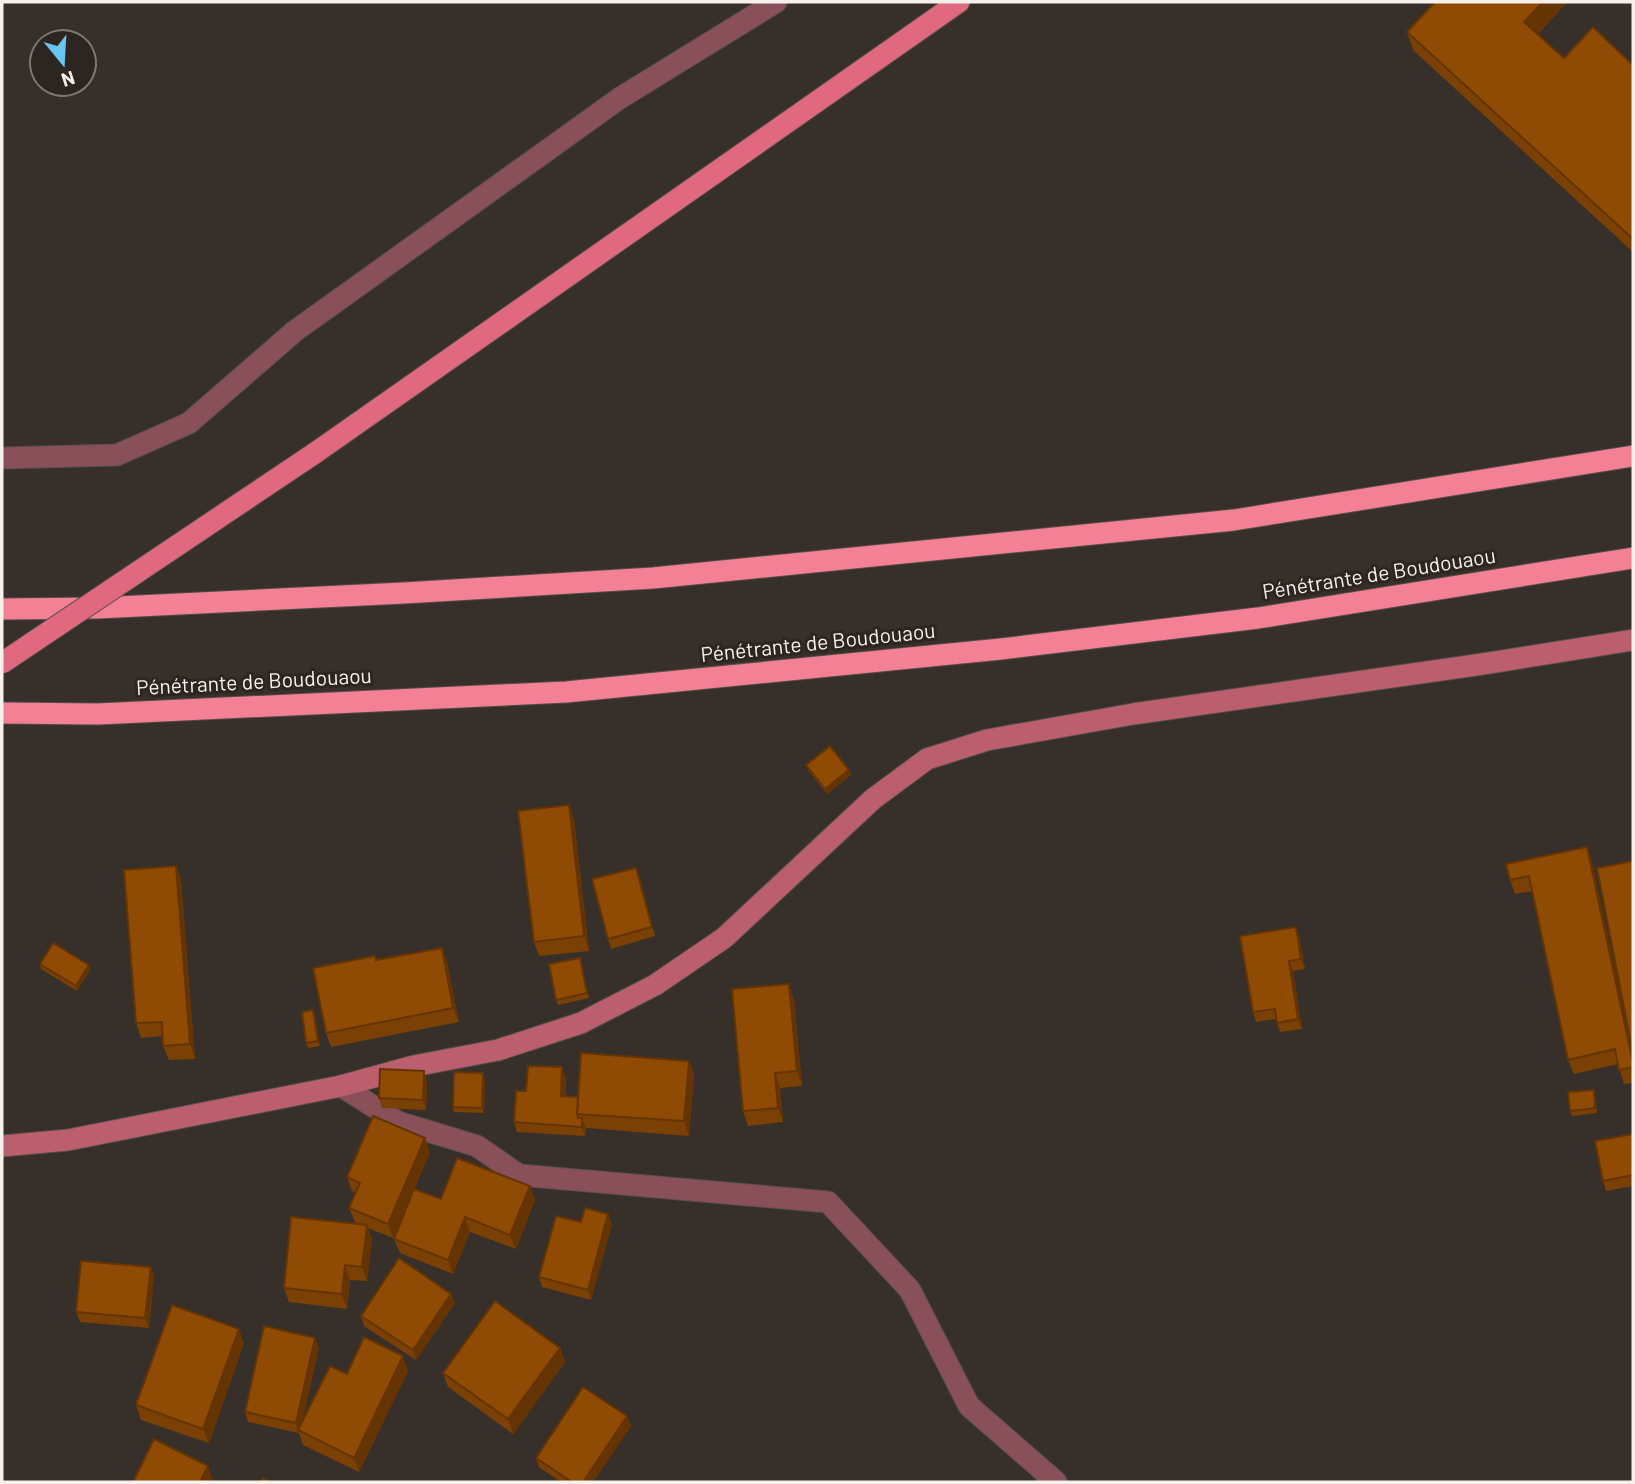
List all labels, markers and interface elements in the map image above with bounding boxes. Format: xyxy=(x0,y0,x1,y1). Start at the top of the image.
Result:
north arrow xyxy=(28,28,98,98)
text: N xyxy=(59,67,78,93)
street label: Pénétrante de Boudouaou xyxy=(1260,542,1497,603)
street label: Pénétrante de Boudouaou xyxy=(699,617,936,666)
street label: Pénétrante de Boudouaou xyxy=(136,662,372,699)

